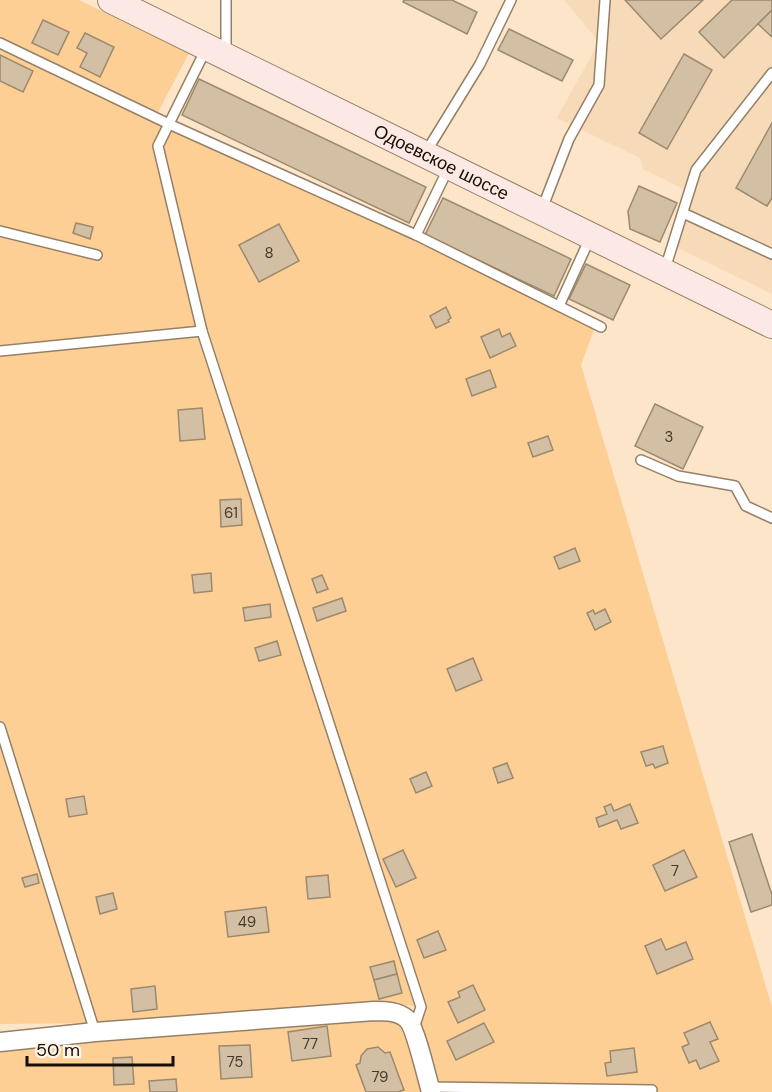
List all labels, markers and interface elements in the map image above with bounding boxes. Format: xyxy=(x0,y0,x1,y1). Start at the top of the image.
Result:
street label: Одоевское шоссе xyxy=(370,119,513,206)
house number: 8 xyxy=(264,243,274,263)
house number: 3 xyxy=(665,427,673,447)
house number: 61 xyxy=(224,503,238,523)
house number: 7 xyxy=(671,861,679,881)
house number: 49 xyxy=(238,912,256,932)
scale bar xyxy=(27,1029,172,1067)
house number: 77 xyxy=(302,1034,318,1054)
text: 50 m xyxy=(36,1038,80,1062)
house number: 75 xyxy=(227,1052,243,1072)
house number: 79 xyxy=(371,1067,389,1087)

